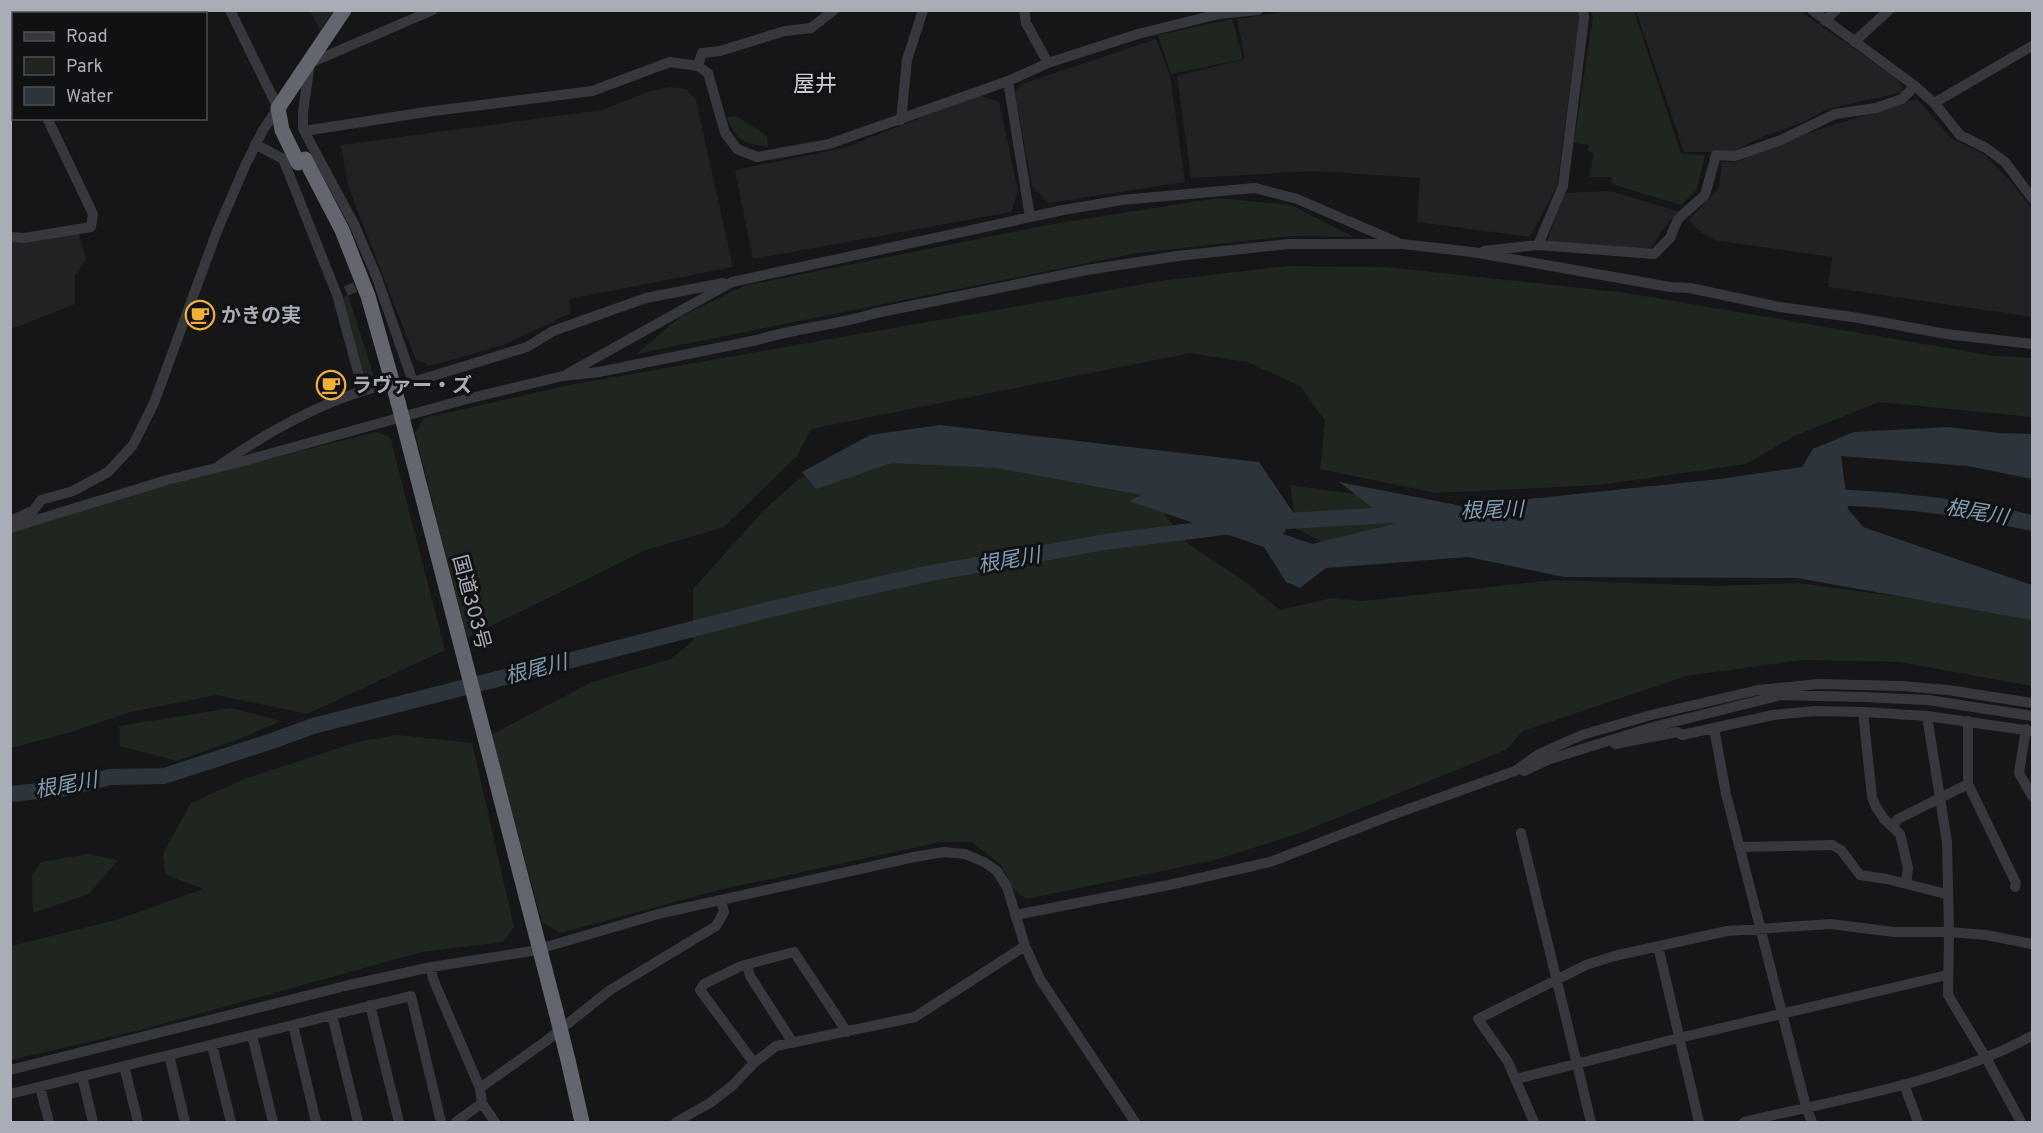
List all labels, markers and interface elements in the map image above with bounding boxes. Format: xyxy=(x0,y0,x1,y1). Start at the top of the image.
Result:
legend xyxy=(12,12,207,120)
text: Road xyxy=(66,26,108,49)
text: Park xyxy=(66,56,103,79)
district label: 屋井 xyxy=(793,72,837,99)
text: Water xyxy=(66,86,113,109)
cafe icon: かきの実 xyxy=(184,299,216,331)
place label: かきの実 xyxy=(221,304,301,330)
cafe icon: ラヴァー・ズ xyxy=(315,369,347,401)
place label: ラヴァー・ズ xyxy=(352,374,472,400)
water label: 根尾川 xyxy=(1943,495,2012,533)
water label: 根尾川 xyxy=(1460,497,1526,526)
water label: 根尾川 xyxy=(976,542,1045,580)
street label: 国道303号 xyxy=(445,552,495,653)
water label: 根尾川 xyxy=(503,649,572,691)
water label: 根尾川 xyxy=(33,767,102,805)

